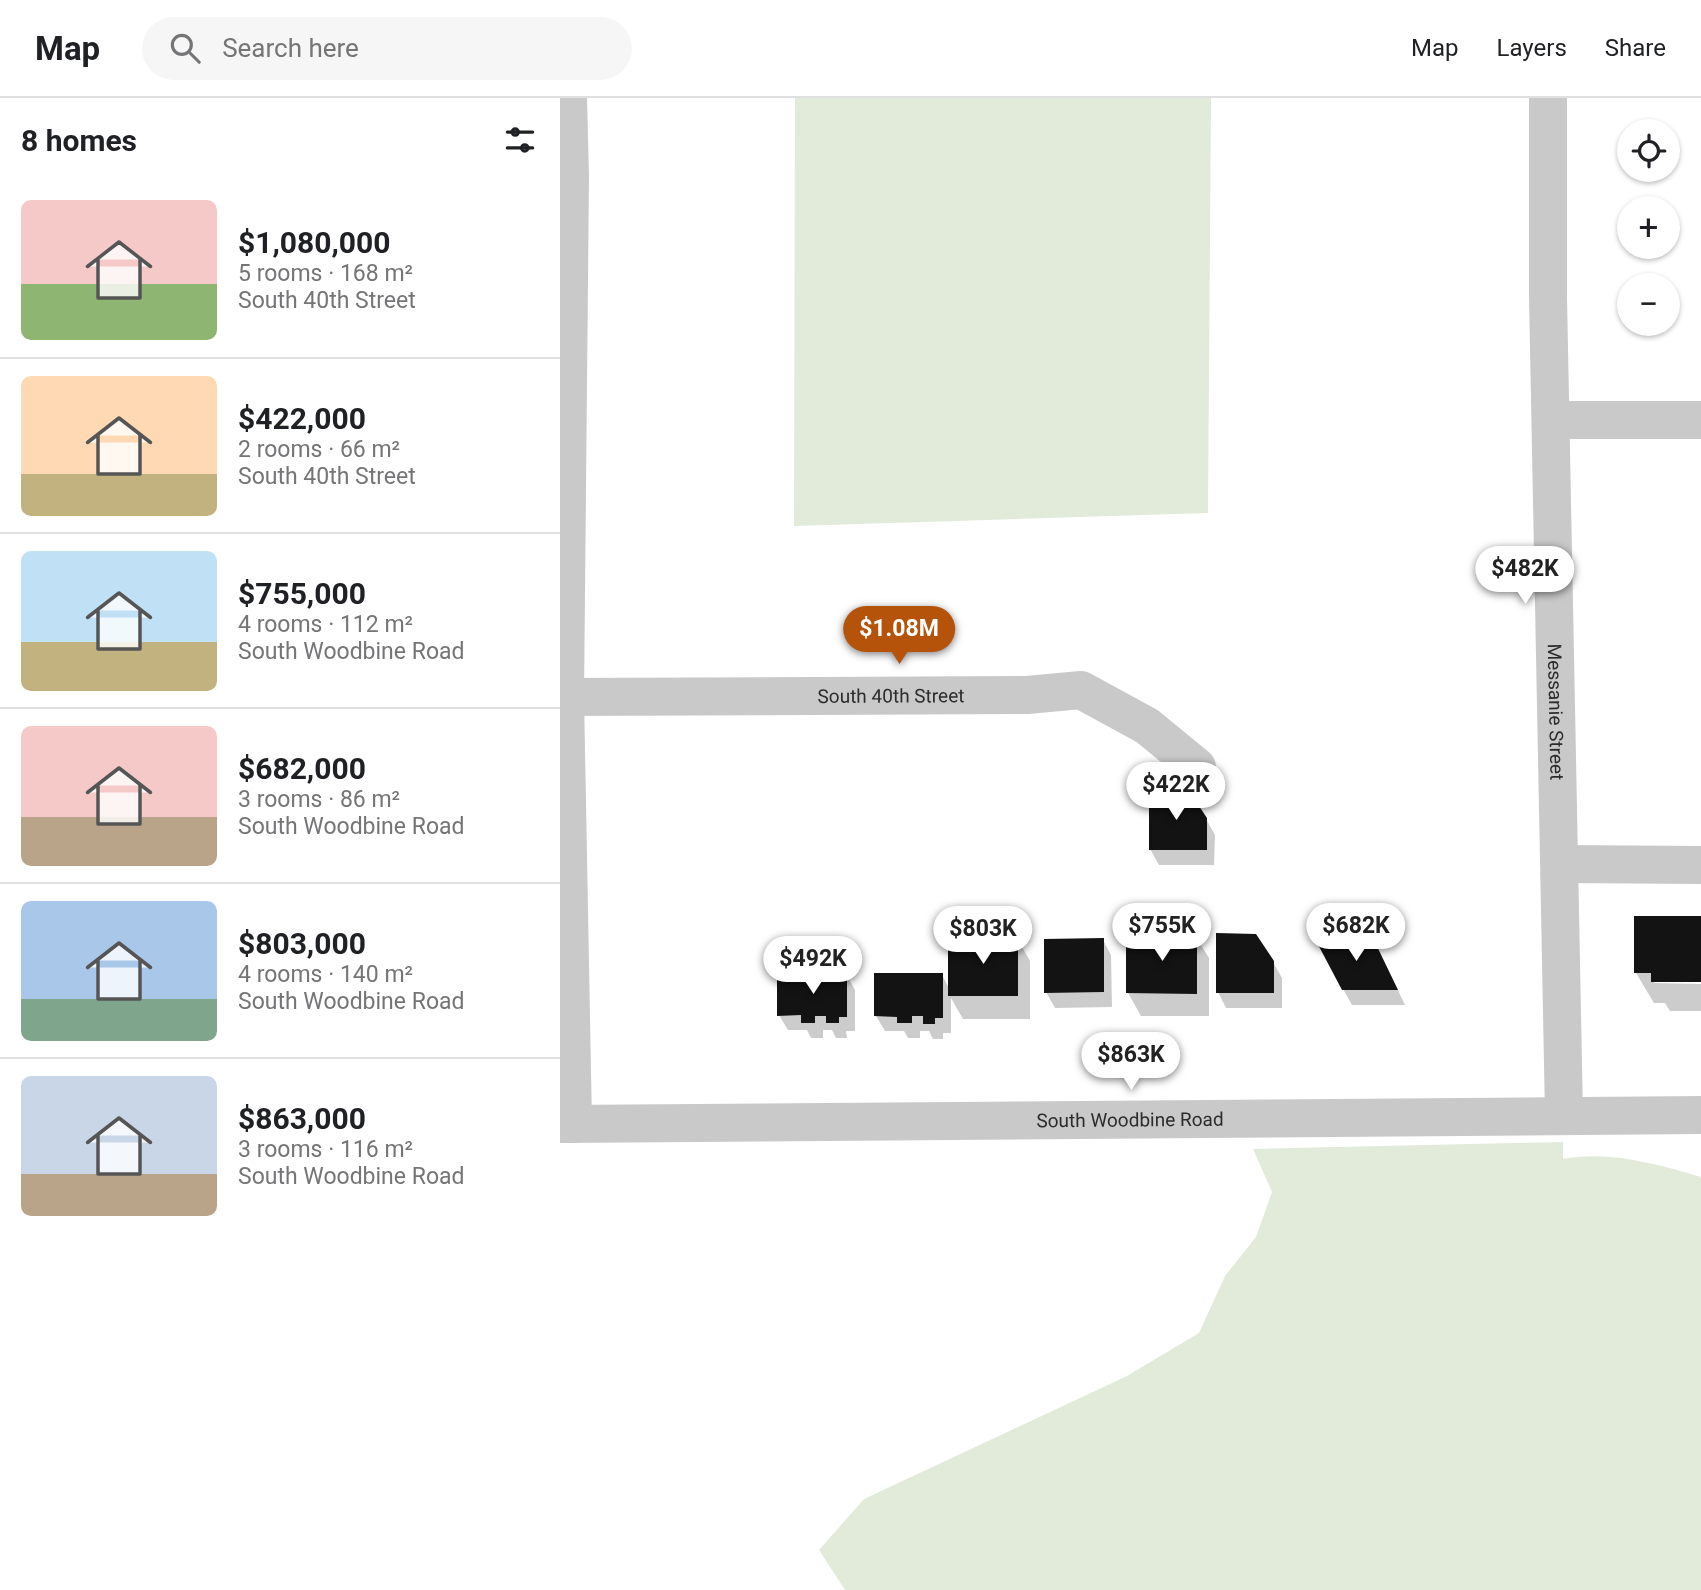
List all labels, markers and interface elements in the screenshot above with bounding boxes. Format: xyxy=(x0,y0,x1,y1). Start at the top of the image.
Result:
search box xyxy=(142,17,632,80)
text: Map xyxy=(35,29,100,68)
icon: search xyxy=(166,29,204,67)
text: Search here xyxy=(222,33,359,63)
text: Map xyxy=(1411,34,1459,62)
text: Layers xyxy=(1497,34,1567,62)
text: Share xyxy=(1605,34,1666,62)
map controls xyxy=(1617,119,1680,336)
button: locate xyxy=(1617,119,1680,182)
icon: filters xyxy=(501,121,539,159)
text: 8 homes xyxy=(21,123,137,158)
button: + xyxy=(1617,196,1680,259)
text: $1,080,000 xyxy=(238,225,390,260)
icon: home xyxy=(77,228,161,312)
text: 5 rooms · 168 m² xyxy=(238,260,413,287)
button: − xyxy=(1617,273,1680,336)
text: South 40th Street xyxy=(238,287,416,314)
text: $422,000 xyxy=(238,401,366,436)
icon: home xyxy=(77,404,161,488)
text: 2 rooms · 66 m² xyxy=(238,436,400,463)
text: South 40th Street xyxy=(238,463,416,490)
pin: $482K xyxy=(1476,546,1574,606)
text: $482K xyxy=(1491,555,1559,582)
text: $755,000 xyxy=(238,576,366,611)
icon: home xyxy=(77,579,161,663)
pin: $1.08M xyxy=(842,606,956,666)
text: 4 rooms · 112 m² xyxy=(238,611,413,638)
text: $1.08M xyxy=(859,615,939,642)
text: South Woodbine Road xyxy=(238,638,465,665)
street label: Messanie Street xyxy=(1543,643,1568,780)
street label: South 40th Street xyxy=(817,684,965,708)
text: $682,000 xyxy=(238,751,366,786)
icon: home xyxy=(77,754,161,838)
pin: $422K xyxy=(1127,762,1225,822)
text: $422K xyxy=(1142,771,1210,798)
text: 3 rooms · 86 m² xyxy=(238,786,400,813)
text: South Woodbine Road xyxy=(238,813,465,840)
pin: $755K xyxy=(1113,904,1211,963)
pin: $682K xyxy=(1307,904,1405,963)
pin: $803K xyxy=(934,906,1032,966)
text: $755K xyxy=(1128,912,1196,939)
text: $682K xyxy=(1322,912,1390,939)
text: $803K xyxy=(949,915,1017,942)
text: $803,000 xyxy=(238,926,366,961)
icon: home xyxy=(77,929,161,1013)
pin: $492K xyxy=(764,936,862,996)
text: $492K xyxy=(779,945,847,972)
text: 4 rooms · 140 m² xyxy=(238,961,413,988)
text: South Woodbine Road xyxy=(238,988,465,1015)
pin: $863K xyxy=(1082,1032,1180,1092)
text: $863K xyxy=(1097,1041,1165,1068)
text: $863,000 xyxy=(238,1101,366,1136)
icon: home xyxy=(77,1104,161,1188)
street label: South Woodbine Road xyxy=(1036,1108,1224,1132)
text: 3 rooms · 116 m² xyxy=(238,1136,413,1163)
text: South Woodbine Road xyxy=(238,1163,465,1190)

